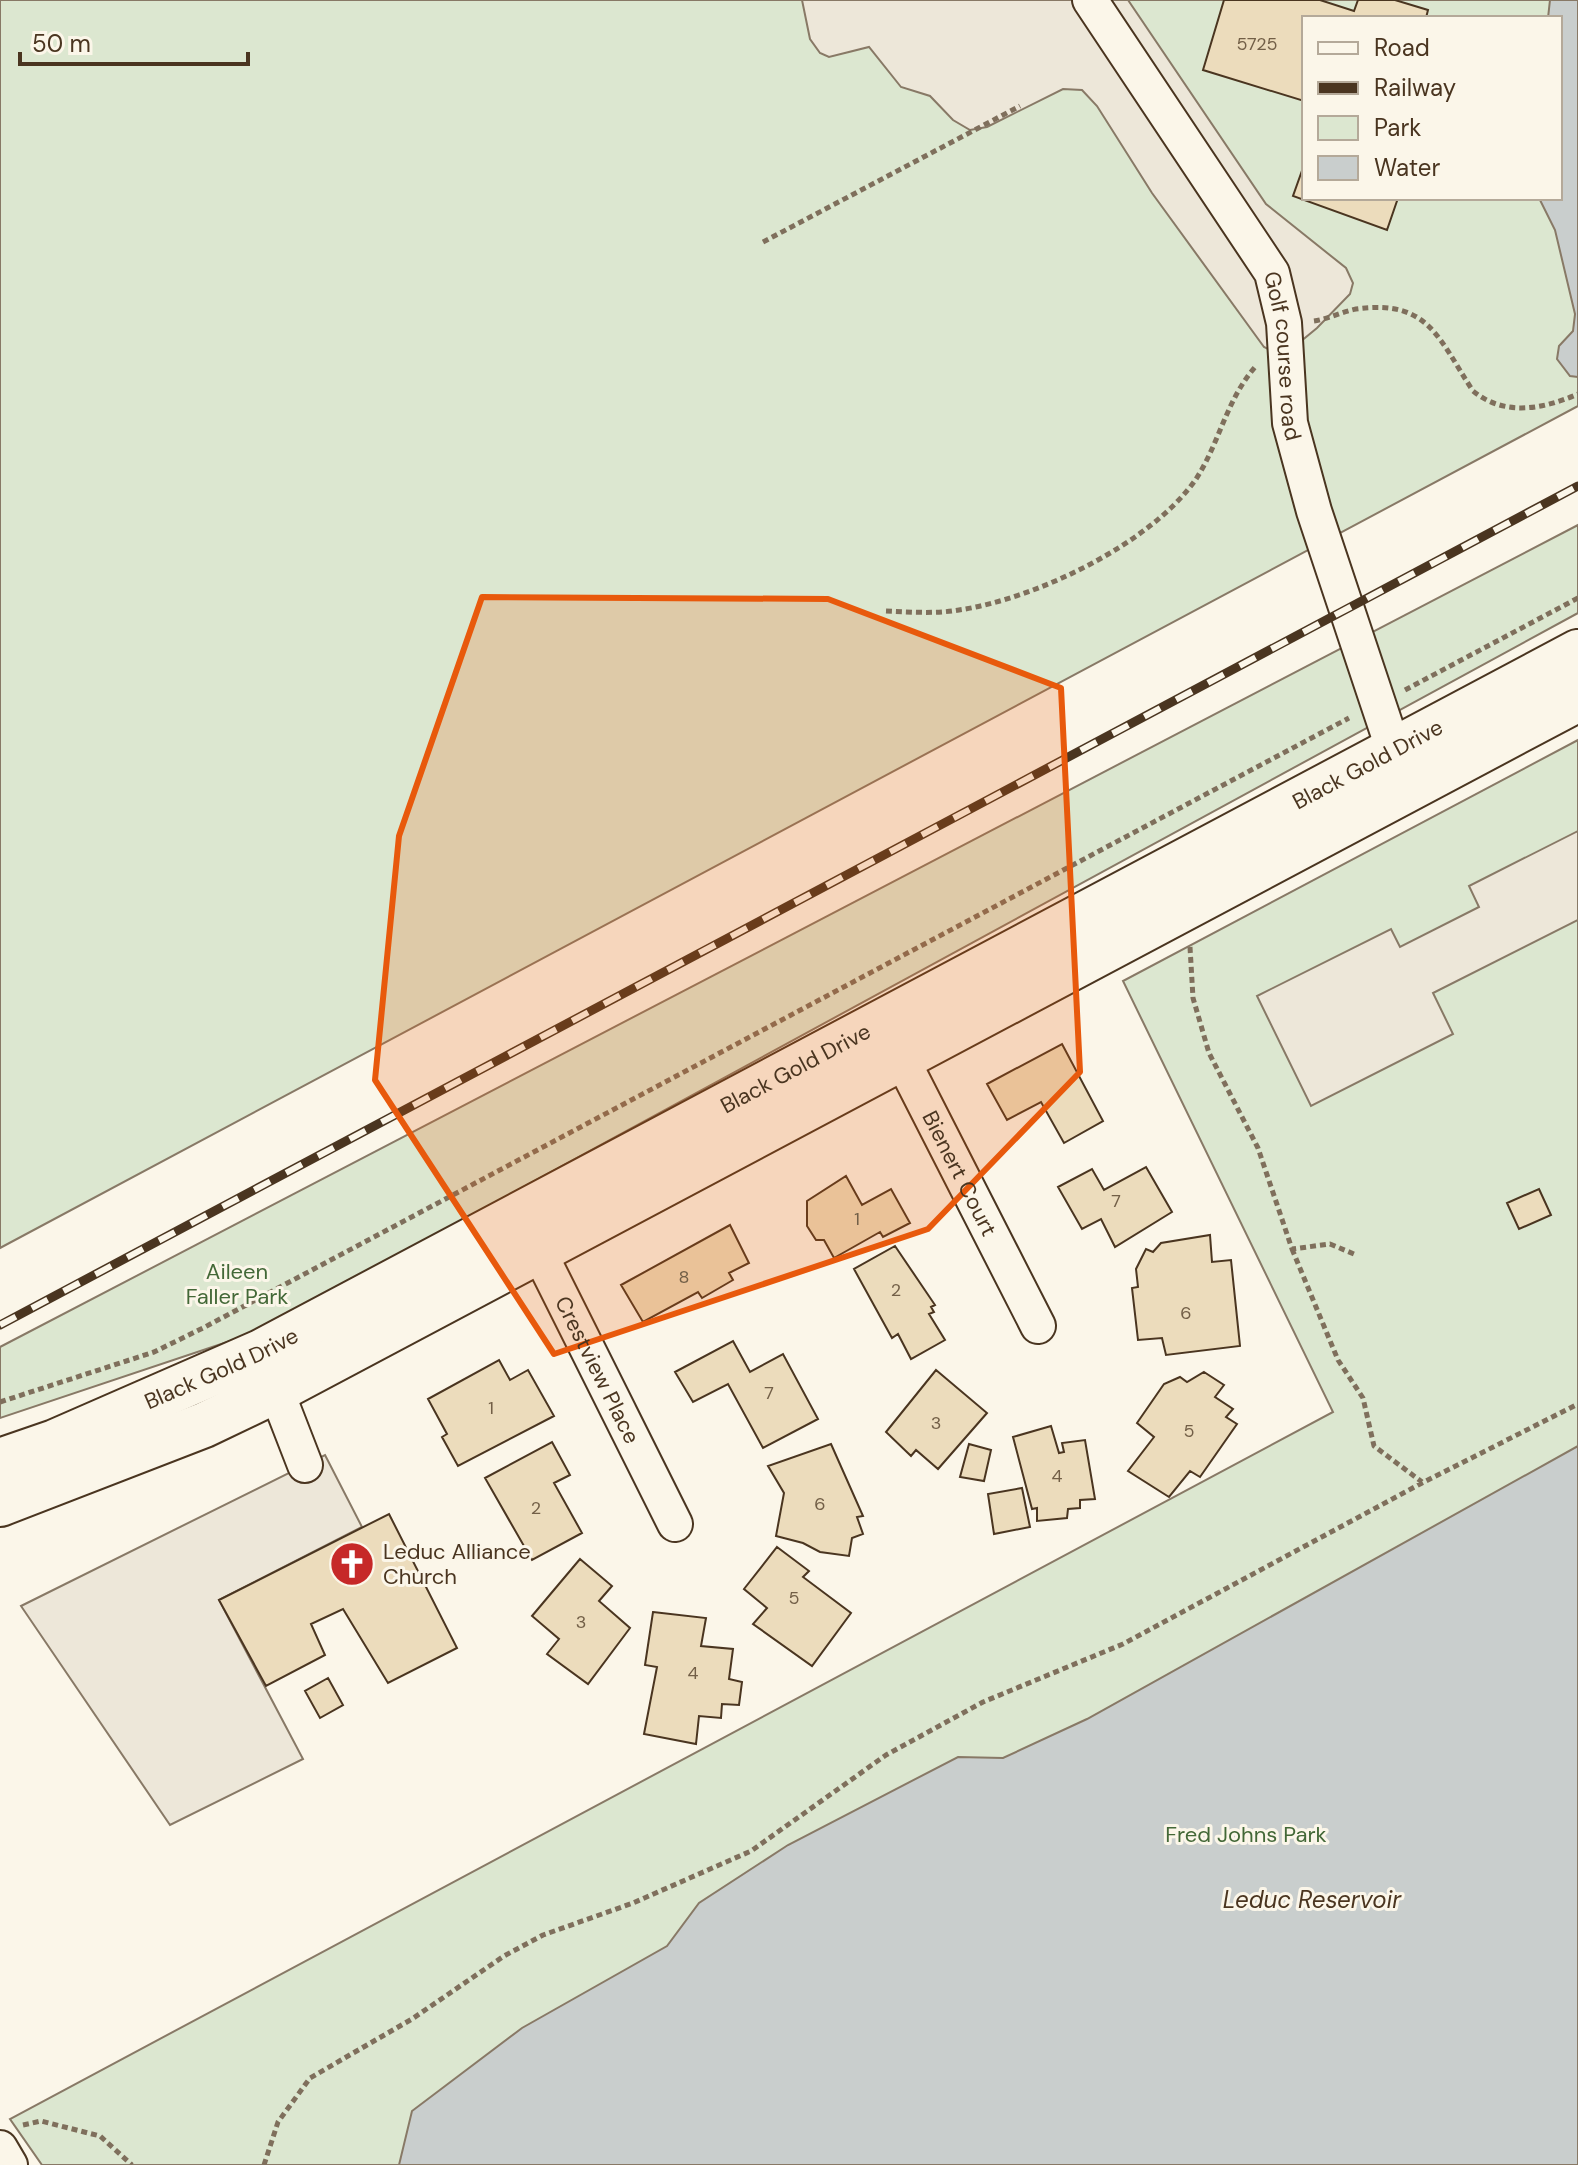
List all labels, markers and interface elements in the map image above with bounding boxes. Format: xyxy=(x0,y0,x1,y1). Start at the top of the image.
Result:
scale bar xyxy=(20,16,248,66)
legend xyxy=(1302,16,1562,200)
text: 50 m xyxy=(32,28,91,59)
house number: 5725 xyxy=(1236,32,1278,56)
text: Road xyxy=(1374,32,1430,63)
text: Railway xyxy=(1374,72,1456,103)
text: Park xyxy=(1374,112,1421,143)
text: Water xyxy=(1374,152,1440,183)
street label: Golf course road xyxy=(1258,268,1309,444)
street label: Black Gold Drive xyxy=(1287,712,1448,816)
street label: Black Gold Drive xyxy=(715,1016,875,1120)
street label: Bienert Court xyxy=(916,1106,1004,1241)
house number: 7 xyxy=(1111,1189,1121,1213)
house number: 1 xyxy=(854,1207,860,1231)
park label: Aileen Faller Park xyxy=(186,1257,288,1311)
house number: 8 xyxy=(679,1265,689,1289)
house number: 2 xyxy=(891,1278,901,1302)
street label: Crestview Place xyxy=(549,1291,647,1448)
house number: 6 xyxy=(1180,1301,1192,1325)
street label: Black Gold Drive xyxy=(140,1320,303,1416)
house number: 7 xyxy=(764,1381,774,1405)
house number: 1 xyxy=(488,1396,494,1420)
house number: 3 xyxy=(931,1411,941,1435)
house number: 5 xyxy=(1184,1419,1194,1443)
house number: 4 xyxy=(1052,1464,1063,1488)
house number: 6 xyxy=(814,1492,826,1516)
house number: 2 xyxy=(531,1496,541,1520)
place label: Leduc Alliance Church xyxy=(383,1537,531,1591)
church icon: Leduc Alliance Church xyxy=(328,1540,376,1588)
house number: 5 xyxy=(789,1586,799,1610)
house number: 3 xyxy=(576,1610,586,1634)
house number: 4 xyxy=(688,1661,699,1685)
park label: Fred Johns Park xyxy=(1165,1820,1327,1849)
water label: Leduc Reservoir xyxy=(1223,1884,1402,1915)

